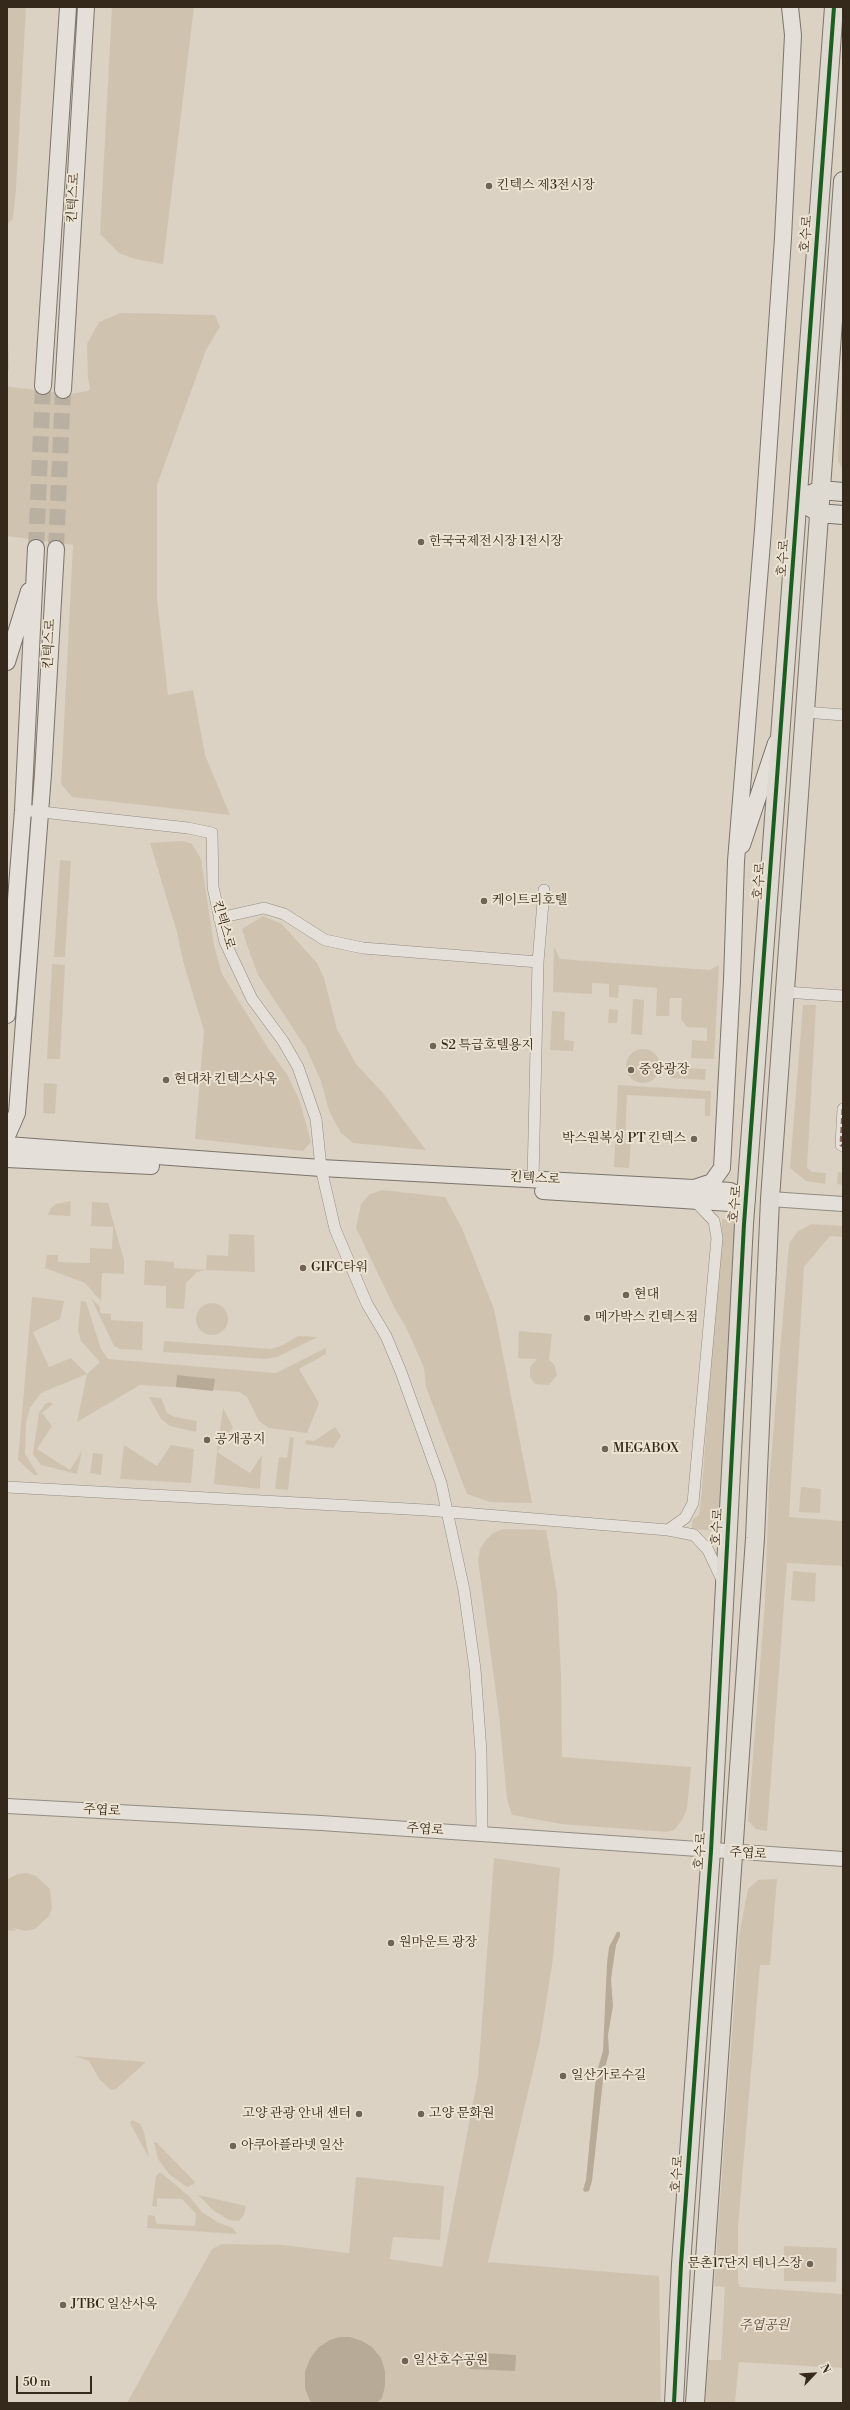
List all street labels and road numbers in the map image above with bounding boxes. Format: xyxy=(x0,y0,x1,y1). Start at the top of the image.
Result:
street label: 킨텍스로 xyxy=(65,173,83,223)
street label: 호수로 xyxy=(798,215,816,253)
street label: 호수로 xyxy=(775,539,793,577)
street label: 킨텍스로 xyxy=(41,619,59,669)
street label: 호수로 xyxy=(751,862,769,900)
street label: 킨텍스로 xyxy=(209,899,237,951)
street label: 킨텍스로 xyxy=(510,1170,560,1188)
street label: 호수로 xyxy=(727,1185,745,1223)
street label: 호수로 xyxy=(709,1508,727,1546)
street label: 주엽로 xyxy=(83,1802,121,1820)
street label: 주엽로 xyxy=(406,1821,444,1839)
street label: 호수로 xyxy=(692,1832,710,1870)
street label: 주엽로 xyxy=(729,1845,767,1863)
street label: 호수로 xyxy=(669,2155,687,2193)

